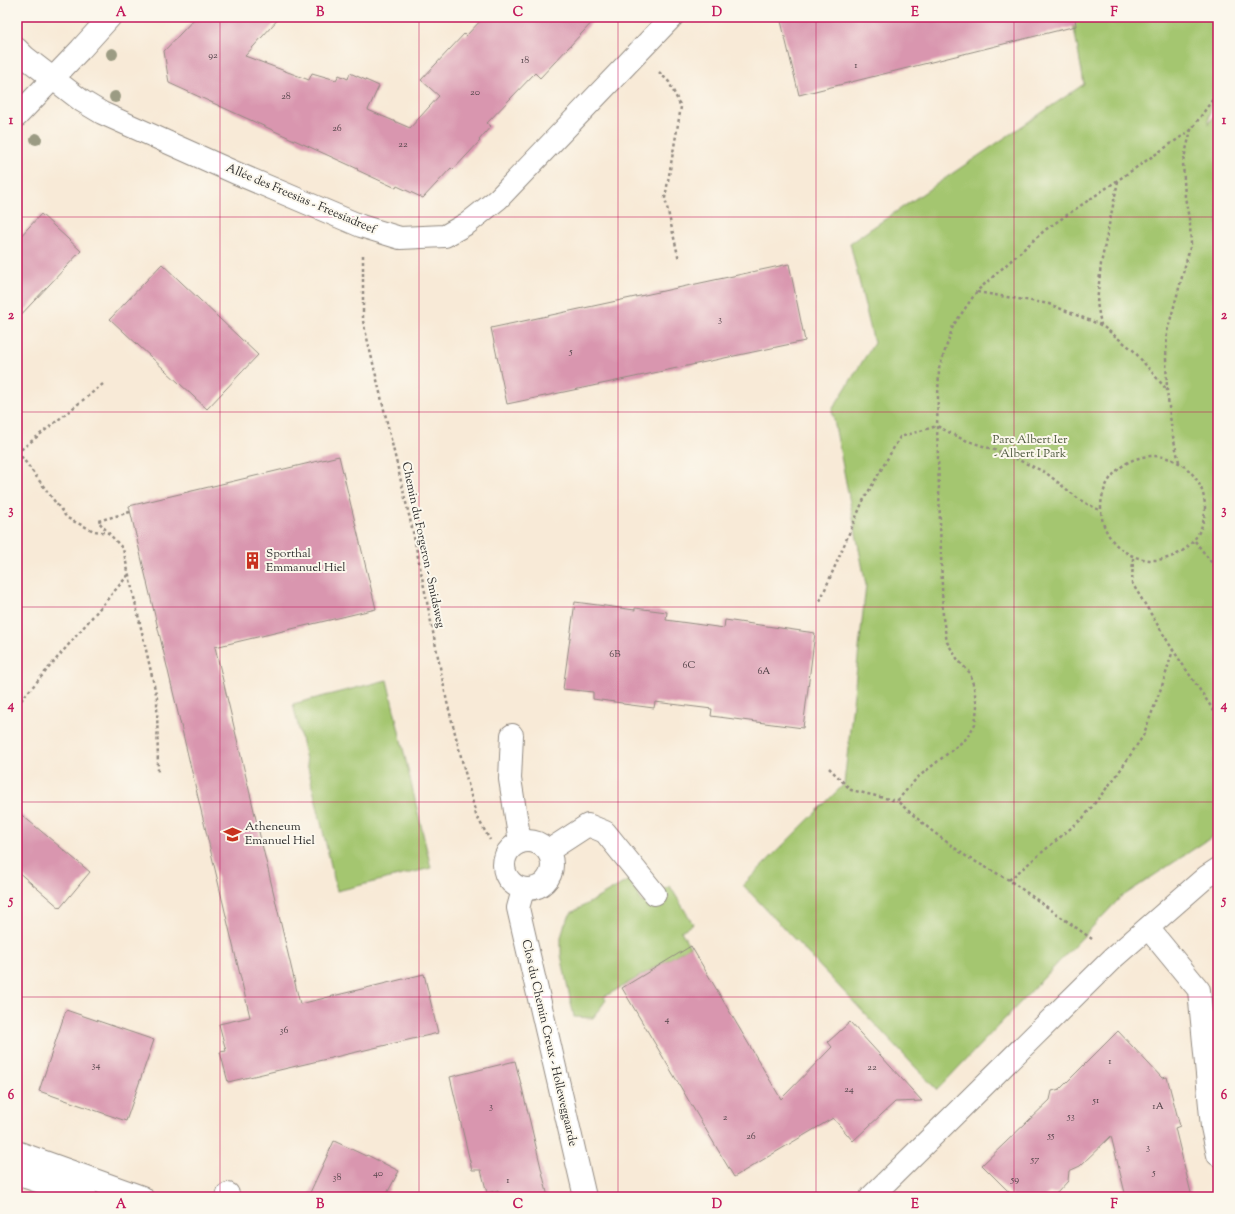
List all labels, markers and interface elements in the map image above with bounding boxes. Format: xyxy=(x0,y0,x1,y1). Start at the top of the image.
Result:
text: A xyxy=(116,4,127,22)
text: B xyxy=(316,4,325,22)
text: C xyxy=(513,4,523,22)
text: D xyxy=(712,4,722,22)
text: E xyxy=(911,4,919,22)
text: F xyxy=(1110,4,1118,22)
house number: 92 xyxy=(208,48,218,63)
house number: 18 xyxy=(521,53,529,68)
house number: 1 xyxy=(854,58,858,73)
house number: 20 xyxy=(470,85,480,100)
house number: 28 xyxy=(281,89,291,104)
text: 1 xyxy=(9,112,14,130)
text: 1 xyxy=(1222,112,1227,130)
house number: 26 xyxy=(332,121,342,136)
house number: 22 xyxy=(398,137,408,152)
street label: Allée des Freesias - Freesiadreef xyxy=(223,159,380,239)
text: 2 xyxy=(8,307,15,325)
text: 2 xyxy=(1221,307,1228,325)
house number: 3 xyxy=(718,312,722,327)
house number: 5 xyxy=(568,344,573,359)
park label: Parc Albert Ier - Albert I Park xyxy=(993,431,1068,463)
street label: Chemin du Forgeron - Smidsweg xyxy=(397,460,449,630)
text: 3 xyxy=(8,502,14,520)
text: 3 xyxy=(1221,502,1227,520)
place label: Sporthal Emmanuel Hiel xyxy=(266,545,346,577)
building icon: Sporthal Emmanuel Hiel xyxy=(243,551,263,571)
house number: 6B xyxy=(609,647,621,662)
house number: 6C xyxy=(682,658,696,673)
house number: 6A xyxy=(758,664,770,679)
text: 4 xyxy=(7,697,15,715)
text: 4 xyxy=(1220,697,1228,715)
place label: Atheneum Emanuel Hiel xyxy=(245,818,315,850)
school or university icon: Atheneum Emanuel Hiel xyxy=(222,824,242,844)
text: 5 xyxy=(8,892,14,910)
text: 5 xyxy=(1221,892,1227,910)
street label: Clos du Chemin Creux - Holleweggaarde xyxy=(516,938,582,1149)
house number: 4 xyxy=(664,1012,670,1027)
house number: 36 xyxy=(280,1023,288,1038)
house number: 1 xyxy=(1108,1054,1112,1069)
house number: 34 xyxy=(91,1058,101,1073)
house number: 22 xyxy=(867,1060,877,1075)
house number: 24 xyxy=(844,1082,854,1097)
text: 6 xyxy=(8,1087,15,1105)
text: 6 xyxy=(1221,1087,1228,1105)
house number: 51 xyxy=(1092,1093,1100,1108)
house number: 3 xyxy=(489,1099,493,1114)
house number: 1A xyxy=(1152,1099,1164,1114)
house number: 53 xyxy=(1066,1109,1075,1124)
house number: 2 xyxy=(723,1110,728,1125)
house number: 55 xyxy=(1047,1128,1055,1143)
house number: 26 xyxy=(746,1129,756,1144)
house number: 3 xyxy=(1146,1140,1150,1155)
house number: 57 xyxy=(1030,1152,1039,1167)
house number: 5 xyxy=(1151,1165,1156,1180)
house number: 40 xyxy=(373,1166,383,1181)
house number: 38 xyxy=(332,1170,342,1185)
house number: 59 xyxy=(1010,1172,1019,1187)
house number: 1 xyxy=(506,1173,510,1188)
text: A xyxy=(116,1196,127,1214)
text: B xyxy=(316,1196,325,1214)
text: C xyxy=(513,1196,523,1214)
text: D xyxy=(712,1196,722,1214)
text: E xyxy=(911,1196,919,1214)
text: F xyxy=(1110,1196,1118,1214)

